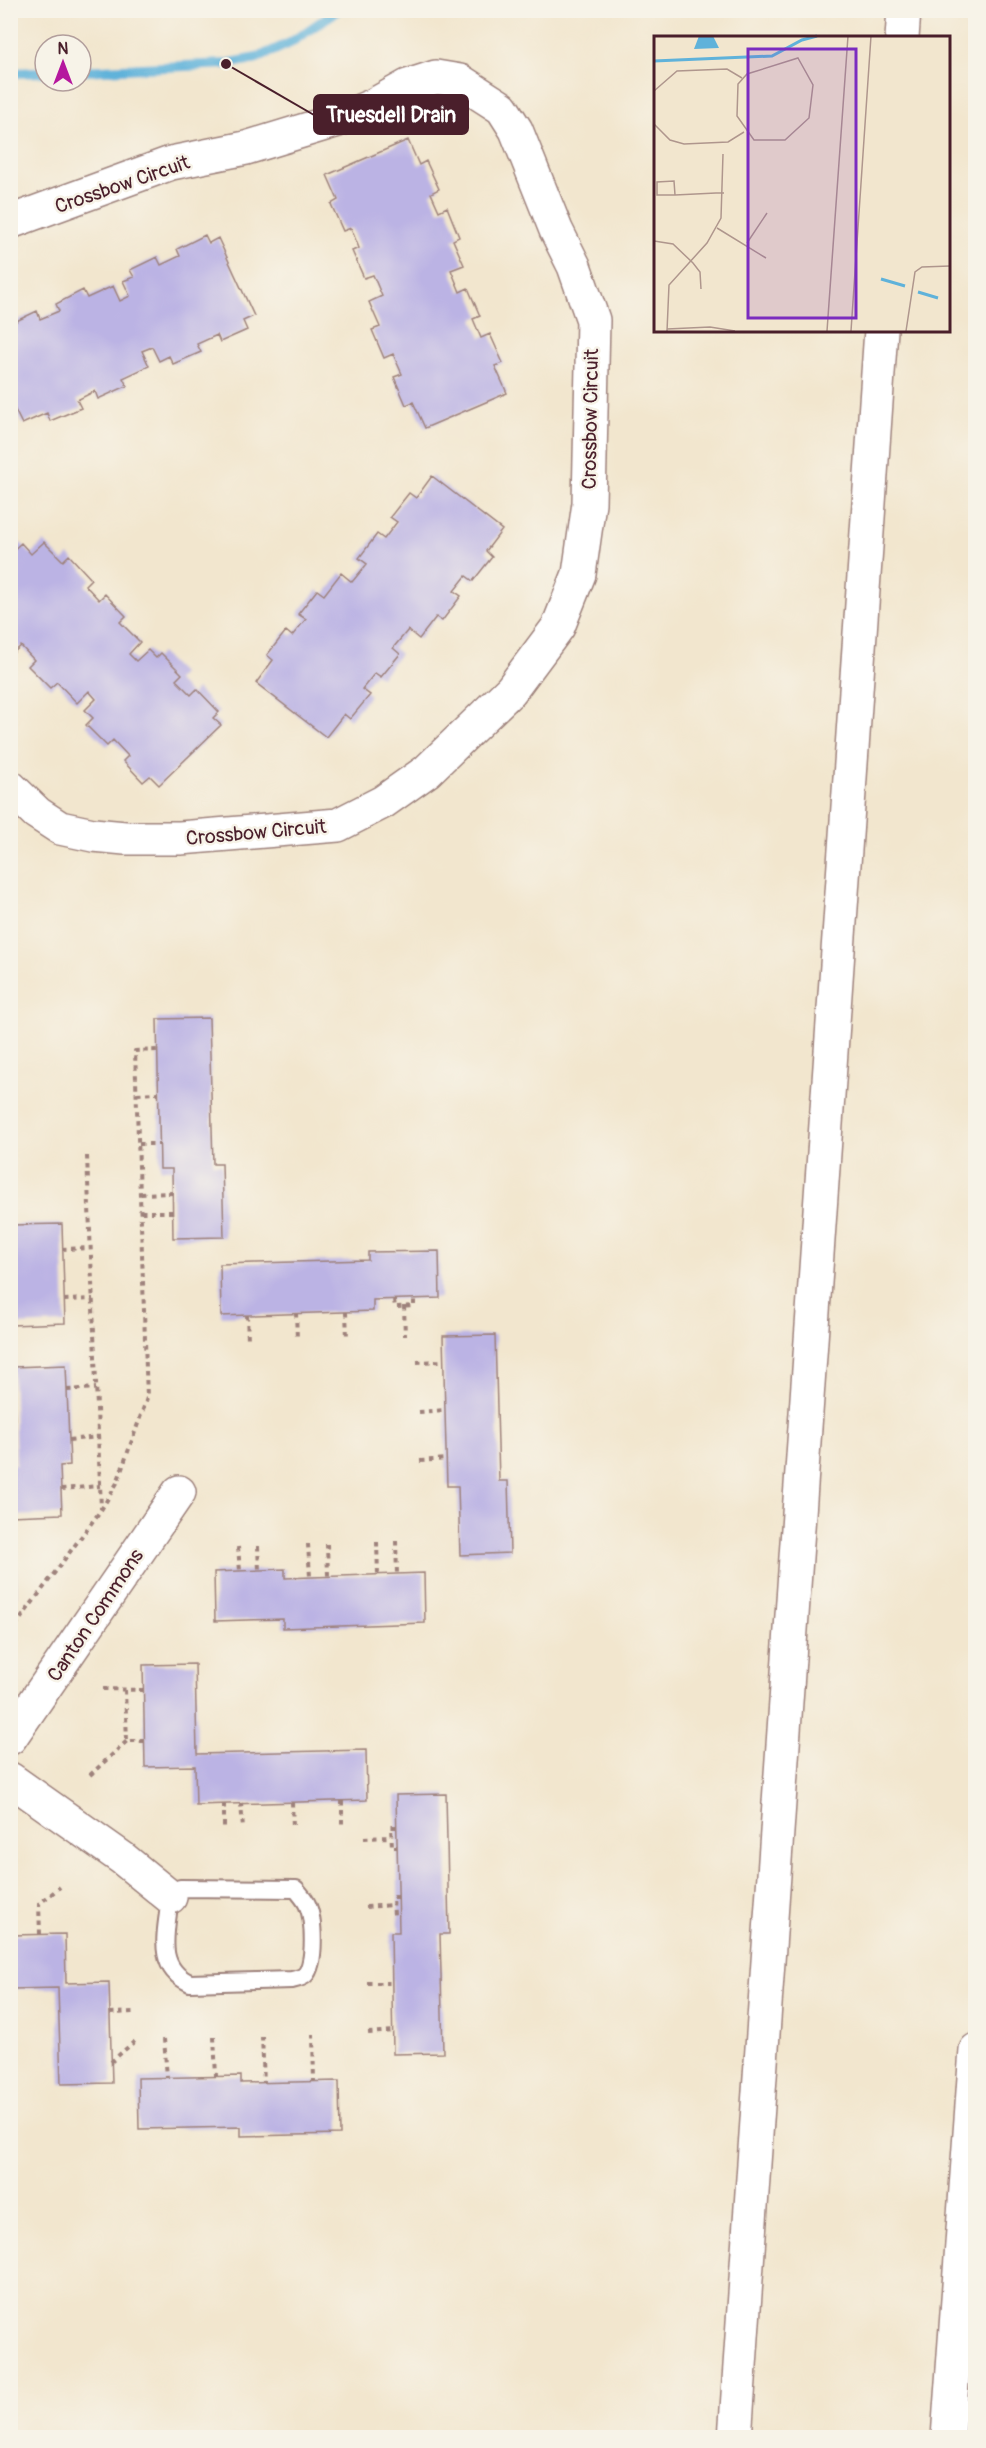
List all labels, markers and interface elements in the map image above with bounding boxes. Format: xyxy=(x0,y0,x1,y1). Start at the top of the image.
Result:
north arrow xyxy=(33,33,93,93)
inset map xyxy=(654,36,950,332)
text: N xyxy=(58,39,69,59)
callout: Truesdell Drain xyxy=(314,95,468,134)
text: Truesdell Drain xyxy=(325,102,456,129)
street label: Crossbow Circuit xyxy=(52,149,194,219)
street label: Crossbow Circuit xyxy=(577,347,604,490)
street label: Crossbow Circuit xyxy=(185,814,328,851)
street label: Canton Commons xyxy=(42,1544,149,1686)

